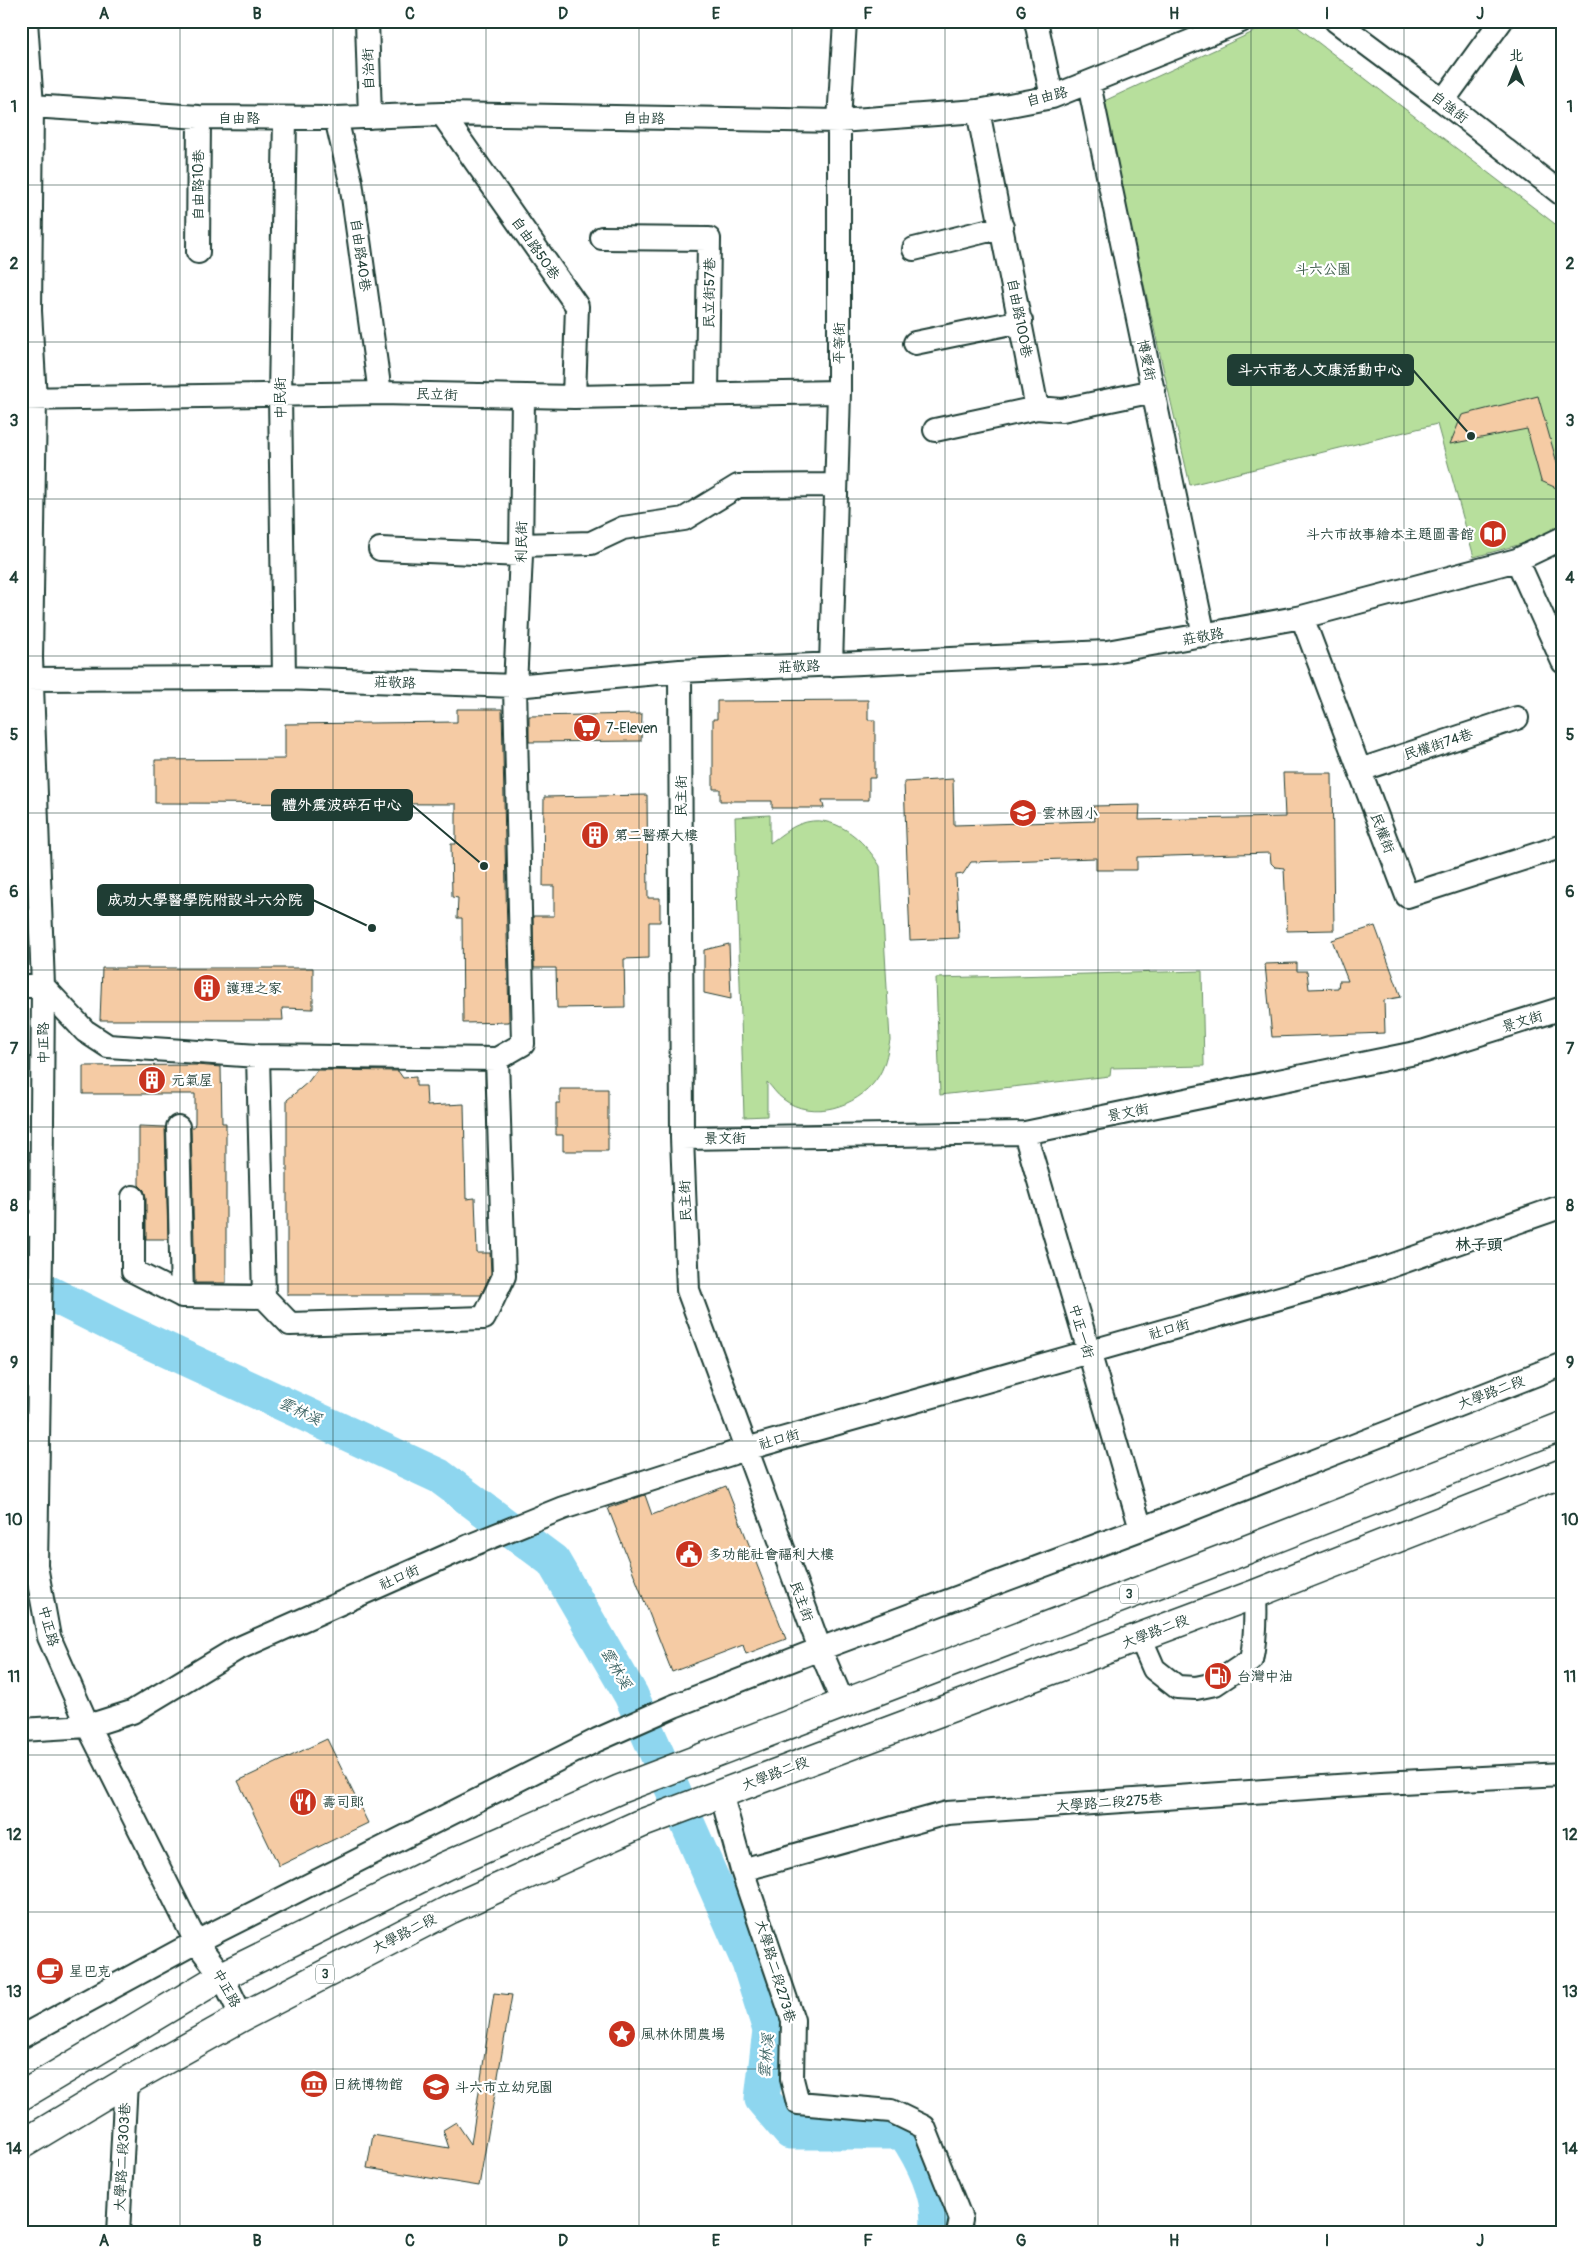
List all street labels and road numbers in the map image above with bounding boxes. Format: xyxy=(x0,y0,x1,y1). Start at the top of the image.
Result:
street label: 自治街 xyxy=(359,48,378,90)
street label: 自由路 xyxy=(1025,83,1070,110)
street label: 自強街 xyxy=(1428,88,1471,127)
street label: 自由路 xyxy=(218,110,260,127)
street label: 自由路 xyxy=(623,110,665,127)
street label: 自由路10巷 xyxy=(190,148,207,221)
street label: 自由路50巷 xyxy=(508,213,564,284)
street label: 自由路40巷 xyxy=(347,217,374,294)
street label: 民立街57巷 xyxy=(700,256,719,329)
street label: 自由路100巷 xyxy=(1003,277,1036,360)
street label: 平等街 xyxy=(831,322,848,364)
street label: 博愛街 xyxy=(1134,338,1159,382)
street label: 中民街 xyxy=(272,377,289,419)
street label: 民立街 xyxy=(416,385,458,404)
street label: 利民街 xyxy=(513,521,530,563)
street label: 莊敬路 xyxy=(1181,624,1225,649)
street label: 莊敬路 xyxy=(778,657,820,676)
street label: 莊敬路 xyxy=(374,673,416,692)
street label: 民權街74巷 xyxy=(1402,725,1476,764)
street label: 民主街 xyxy=(673,775,690,817)
street label: 民權街 xyxy=(1367,811,1398,856)
street label: 景文街 xyxy=(1500,1007,1545,1036)
street label: 中正路 xyxy=(35,1022,52,1064)
street label: 景文街 xyxy=(1106,1100,1150,1125)
street label: 景文街 xyxy=(704,1130,746,1147)
street label: 民主街 xyxy=(676,1180,695,1222)
street label: 中正一街 xyxy=(1066,1302,1097,1360)
street label: 社口街 xyxy=(1147,1316,1192,1343)
street label: 大學路二段 xyxy=(1455,1372,1527,1413)
street label: 社口街 xyxy=(757,1426,802,1453)
street label: 社口街 xyxy=(377,1561,422,1594)
street label: 民主街 xyxy=(786,1579,817,1624)
road number: 3 xyxy=(1120,1585,1138,1604)
street label: 中正路 xyxy=(35,1604,62,1649)
street label: 大學路二段 xyxy=(1119,1611,1191,1652)
street label: 大學路二段 xyxy=(739,1753,811,1794)
street label: 大學路二段275巷 xyxy=(1055,1790,1164,1815)
street label: 大學路二段 xyxy=(369,1910,439,1957)
street label: 大學路二段273巷 xyxy=(752,1917,800,2026)
road number: 3 xyxy=(316,1965,334,1984)
street label: 中正路 xyxy=(209,1966,244,2011)
street label: 大學路二段303巷 xyxy=(111,2101,134,2212)

